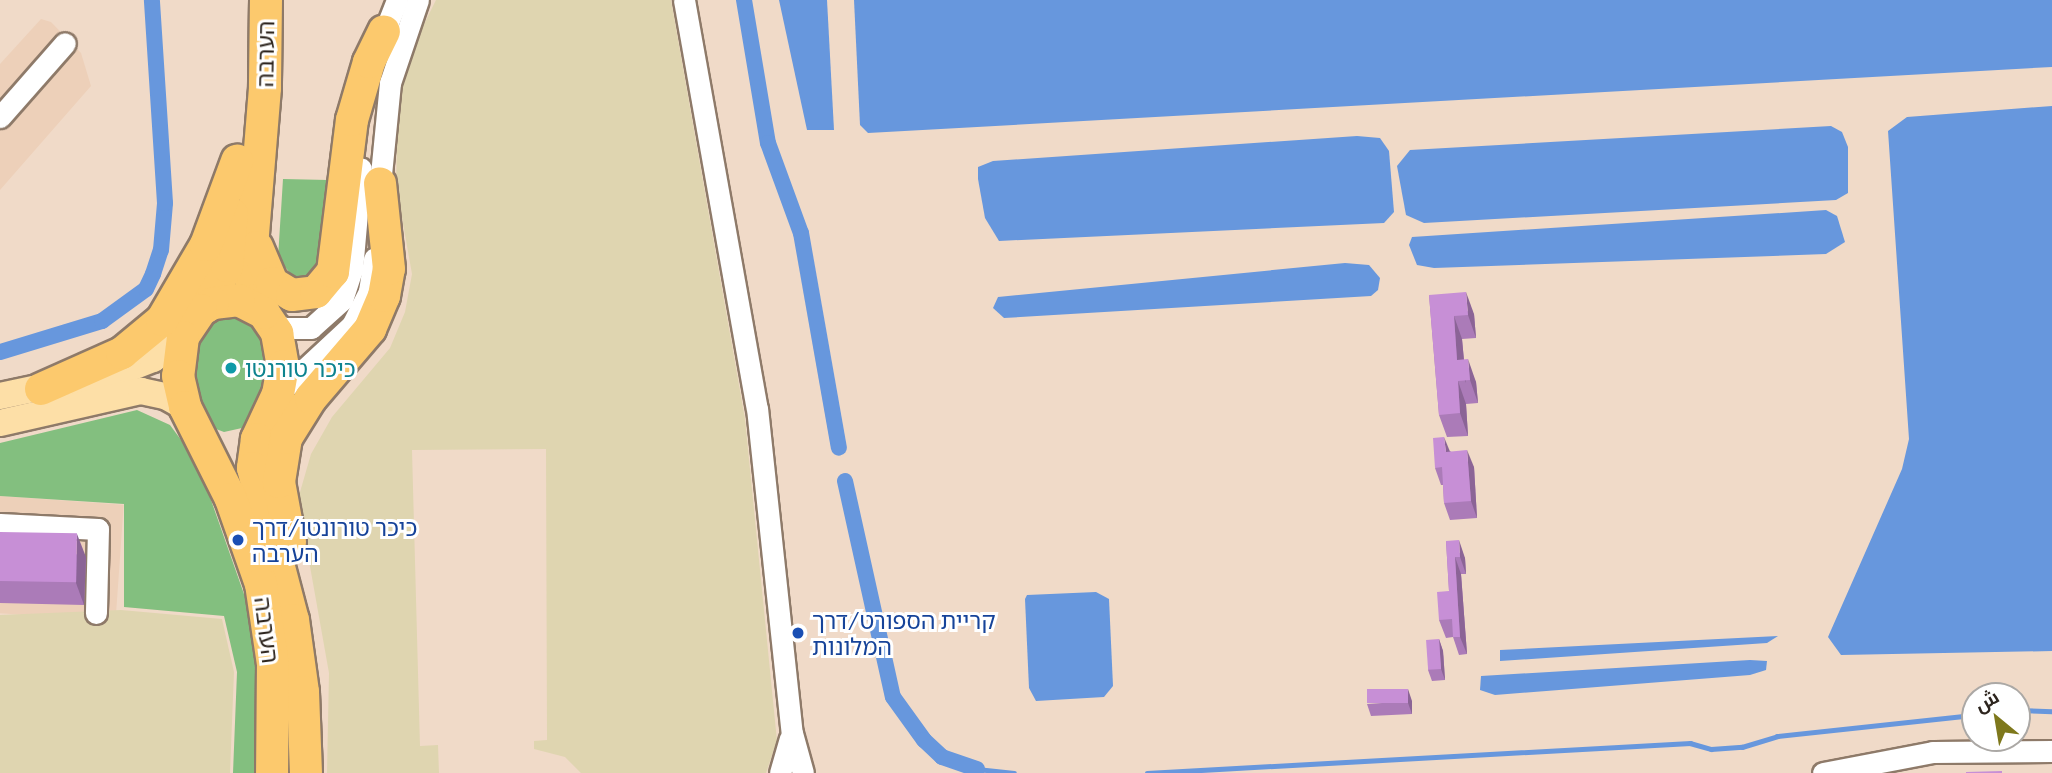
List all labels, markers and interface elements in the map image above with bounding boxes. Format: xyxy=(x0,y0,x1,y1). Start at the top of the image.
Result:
street label: הערבה xyxy=(251,20,279,88)
place label: כיכר טורנטו xyxy=(245,354,356,382)
marker: כיכר טורנטו xyxy=(223,360,239,376)
place label: כיכר טורונטו/דרך הערבה xyxy=(252,513,417,567)
marker: כיכר טורונטו/דרך הערבה xyxy=(230,532,246,548)
street label: הערבה xyxy=(249,595,285,665)
place label: קריית הספורט/דרך המלונות xyxy=(812,606,996,660)
marker: קריית הספורט/דרך המלונות xyxy=(790,625,806,641)
north arrow xyxy=(1961,682,2031,752)
text: ش xyxy=(1970,684,2003,716)

